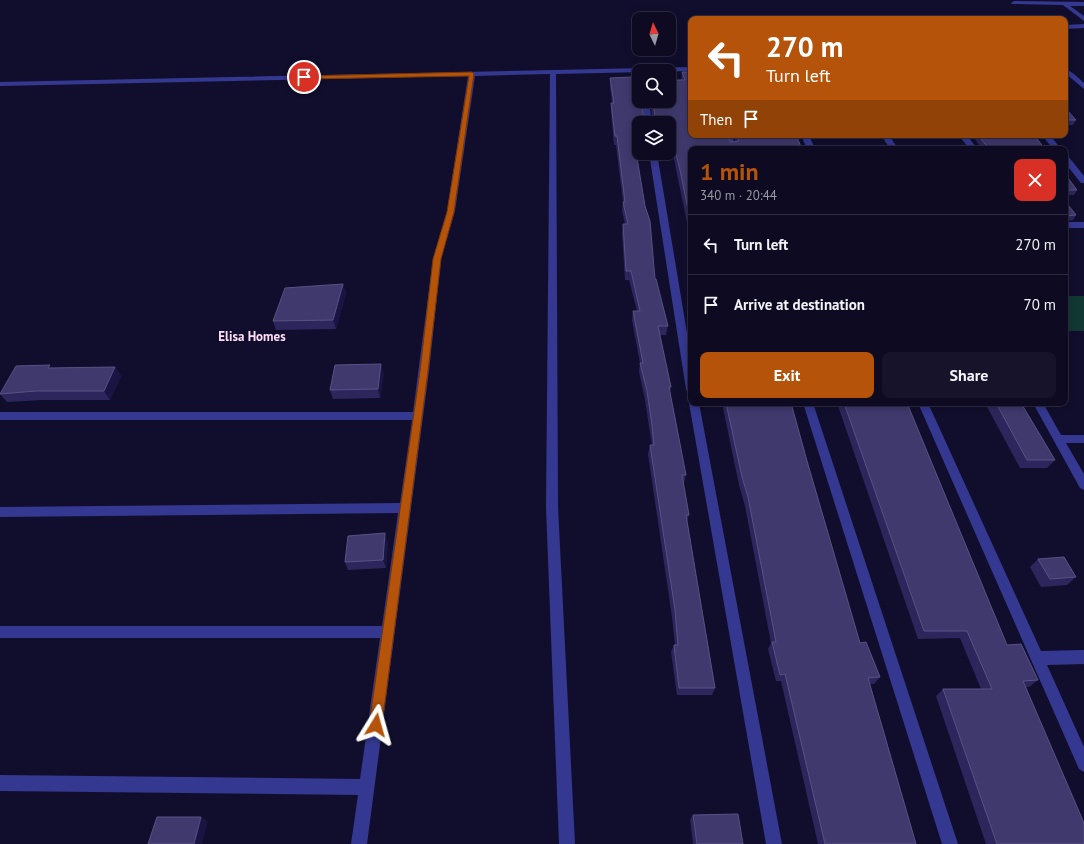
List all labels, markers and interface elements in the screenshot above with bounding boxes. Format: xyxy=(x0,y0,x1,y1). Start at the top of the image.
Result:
north arrow xyxy=(632,12,676,56)
map controls xyxy=(632,12,676,160)
text: 270 m xyxy=(766,28,843,65)
icon: left xyxy=(700,32,752,84)
pin xyxy=(287,60,321,94)
button: search xyxy=(632,64,676,108)
text: Turn left xyxy=(766,64,831,87)
icon: arrive xyxy=(293,66,315,88)
icon: arrive xyxy=(740,108,762,130)
text: Then xyxy=(700,110,732,129)
button: layers xyxy=(632,116,676,160)
text: 1 min xyxy=(700,156,759,187)
button: close xyxy=(1014,159,1056,201)
text: 340 m · 20:44 xyxy=(700,187,777,204)
icon: left xyxy=(700,234,722,256)
text: Turn left xyxy=(734,235,788,254)
text: 270 m xyxy=(1015,235,1056,254)
icon: arrive xyxy=(700,294,722,316)
text: Arrive at destination xyxy=(734,295,865,314)
text: 70 m xyxy=(1023,295,1056,314)
district label: Elisa Homes xyxy=(218,328,286,345)
button: Exit xyxy=(700,352,874,398)
button: Share xyxy=(882,352,1056,398)
position arrow xyxy=(355,704,397,746)

